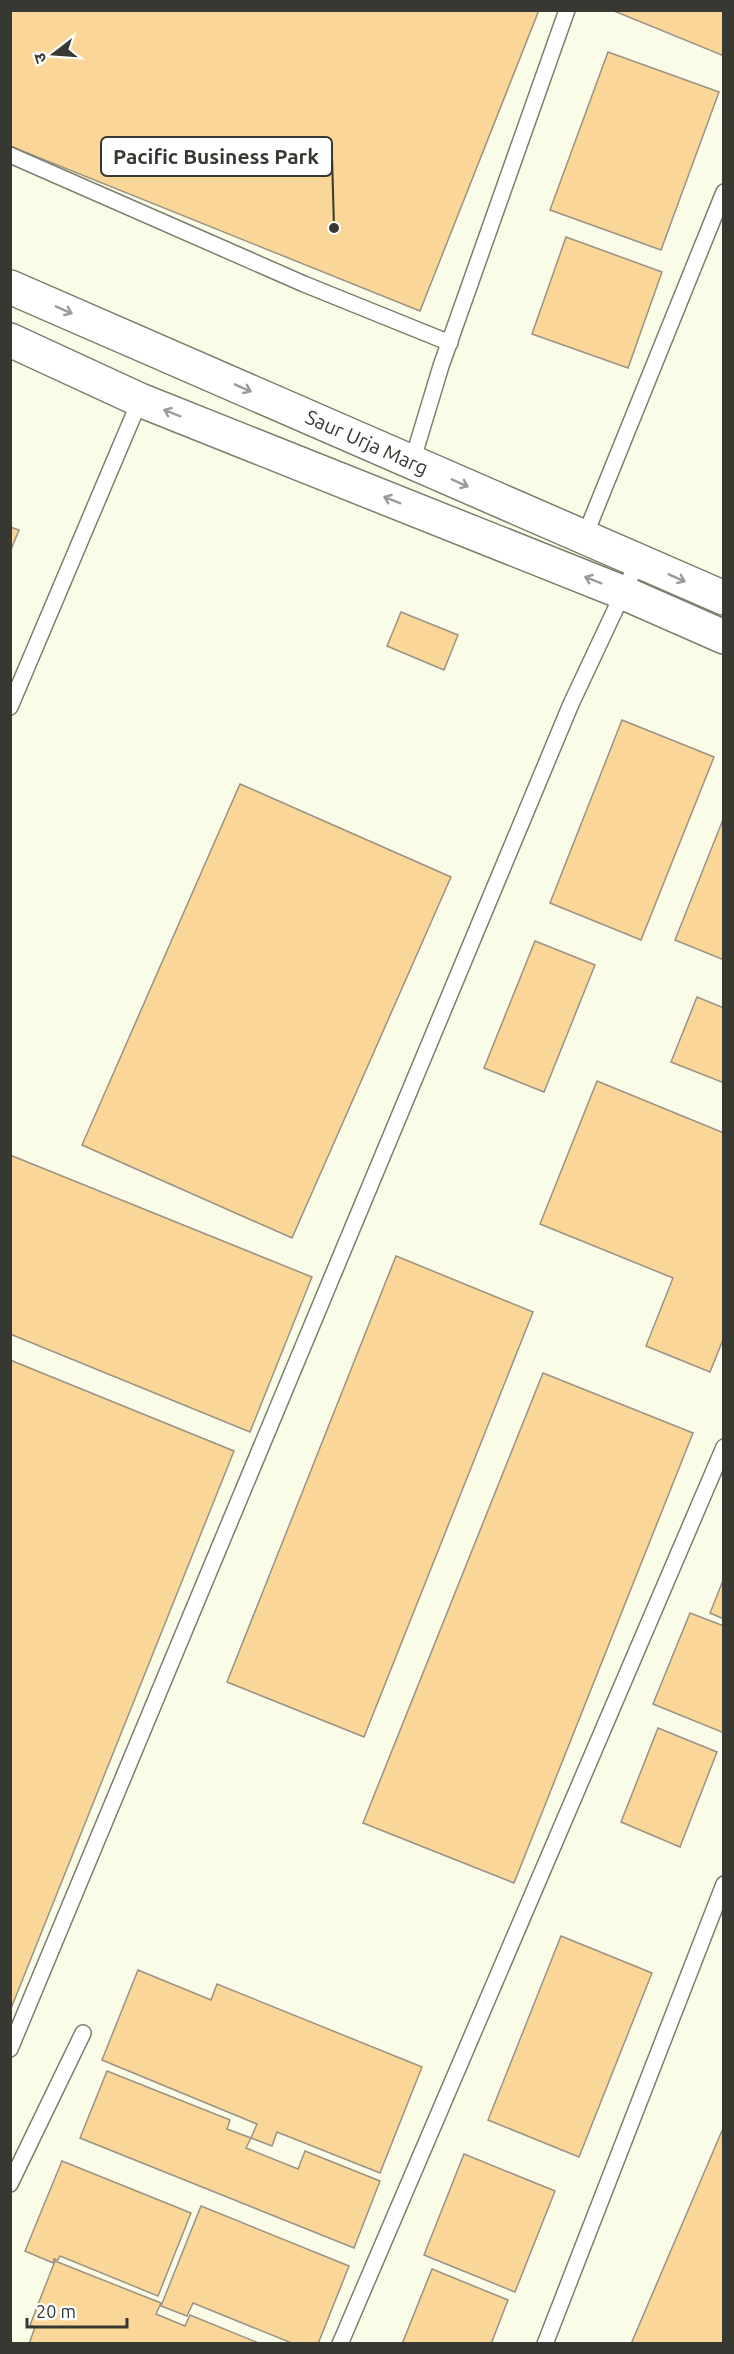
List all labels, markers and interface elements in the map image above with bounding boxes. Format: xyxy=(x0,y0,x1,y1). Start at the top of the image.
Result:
north arrow xyxy=(24,24,84,84)
text: उ xyxy=(29,51,50,65)
callout: Pacific Business Park xyxy=(101,137,332,176)
text: Pacific Business Park xyxy=(113,144,319,168)
one-way arrow xyxy=(54,305,73,316)
one-way arrow xyxy=(233,383,251,394)
street label: Saur Urja Marg xyxy=(302,405,432,479)
one-way arrow xyxy=(163,407,182,418)
one-way arrow xyxy=(450,478,469,489)
one-way arrow xyxy=(383,494,402,505)
one-way arrow xyxy=(667,573,686,584)
one-way arrow xyxy=(584,574,602,585)
scale bar xyxy=(27,2291,128,2329)
text: 20 m xyxy=(36,2301,76,2321)

